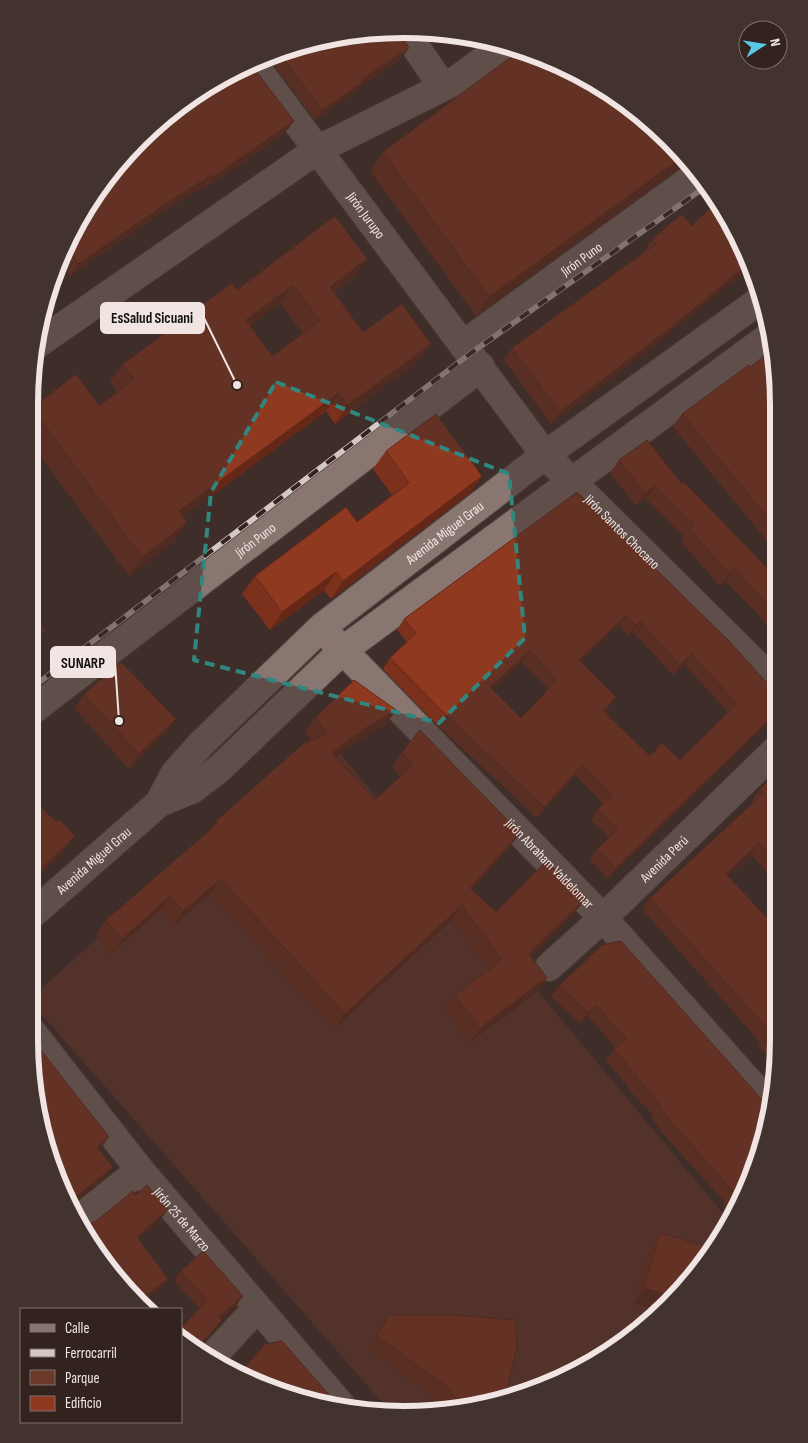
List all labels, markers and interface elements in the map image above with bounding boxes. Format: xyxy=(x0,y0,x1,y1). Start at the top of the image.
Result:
north arrow xyxy=(738,20,788,70)
text: N xyxy=(766,37,784,48)
street label: Jirón Jurupo xyxy=(343,188,389,242)
street label: Jirón Puno xyxy=(557,238,605,280)
callout: EsSalud Sicuani xyxy=(101,303,204,333)
text: EsSalud Sicuani xyxy=(111,309,193,328)
street label: Jirón Santos Chocano xyxy=(580,490,664,573)
street label: Avenida Miguel Grau xyxy=(401,497,487,568)
street label: Jirón Puno xyxy=(231,519,279,561)
callout: SUNARP xyxy=(51,647,115,677)
text: SUNARP xyxy=(61,654,105,673)
street label: Jirón Abraham Valdelomar xyxy=(501,814,597,912)
street label: Avenida Miguel Grau xyxy=(52,823,135,898)
street label: Avenida Perú xyxy=(636,832,692,887)
street label: Jirón 25 de Marzo xyxy=(149,1183,214,1255)
legend xyxy=(20,1308,182,1423)
text: Calle xyxy=(65,1319,89,1338)
text: Ferrocarril xyxy=(65,1344,117,1363)
text: Parque xyxy=(65,1369,100,1388)
text: Edificio xyxy=(65,1394,102,1413)

